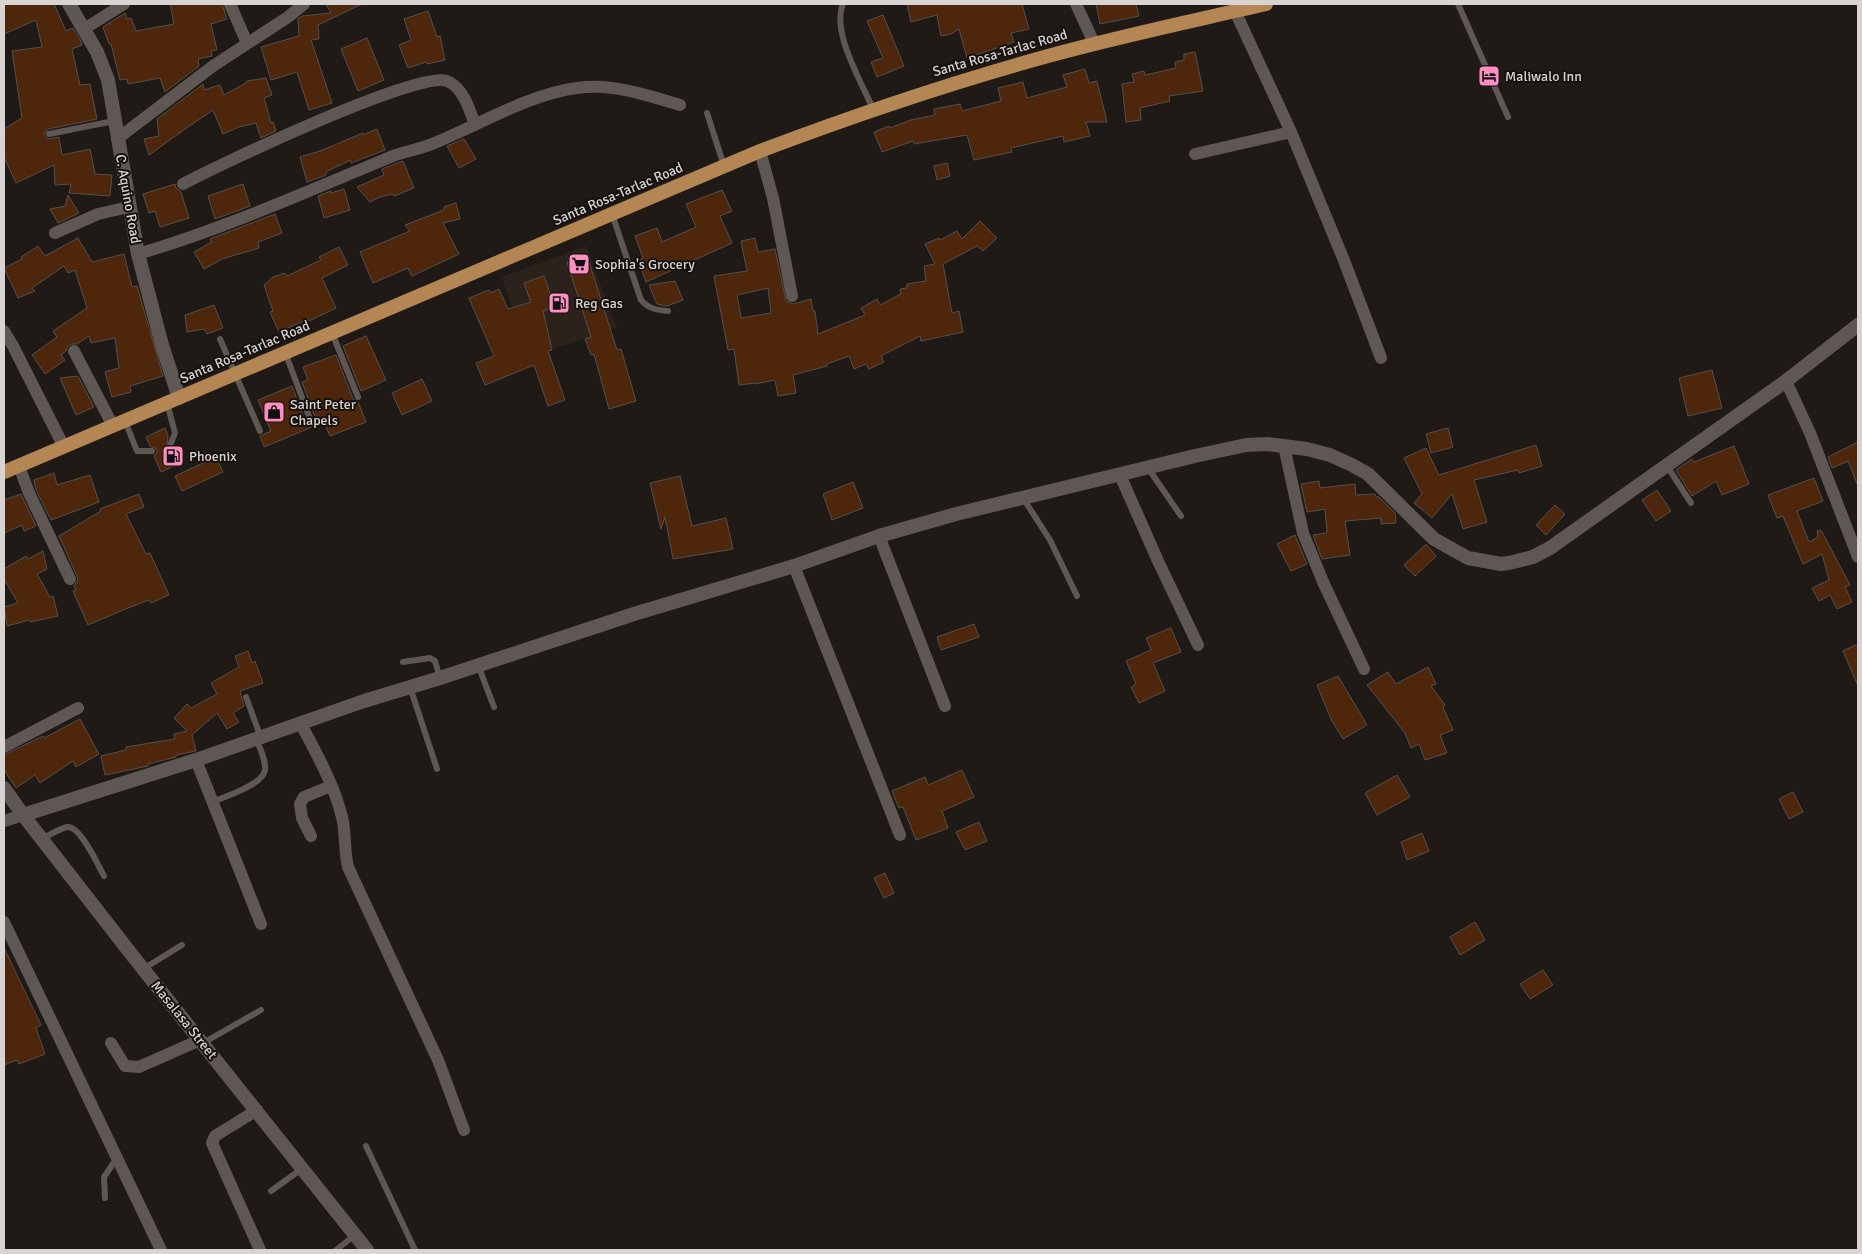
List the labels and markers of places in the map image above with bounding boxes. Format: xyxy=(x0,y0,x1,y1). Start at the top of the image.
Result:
hotel icon: Maliwalo Inn xyxy=(1477,64,1501,88)
place label: Maliwalo Inn xyxy=(1505,68,1582,85)
supermarket icon: Sophia's Grocery xyxy=(567,252,591,276)
place label: Sophia's Grocery xyxy=(595,256,695,273)
fuel station icon: Reg Gas xyxy=(547,291,571,315)
place label: Reg Gas xyxy=(575,295,623,312)
place label: Saint Peter Chapels xyxy=(290,396,357,429)
shop icon: Saint Peter Chapels xyxy=(262,400,286,424)
fuel station icon: Phoenix xyxy=(161,444,185,468)
place label: Phoenix xyxy=(189,448,237,465)

